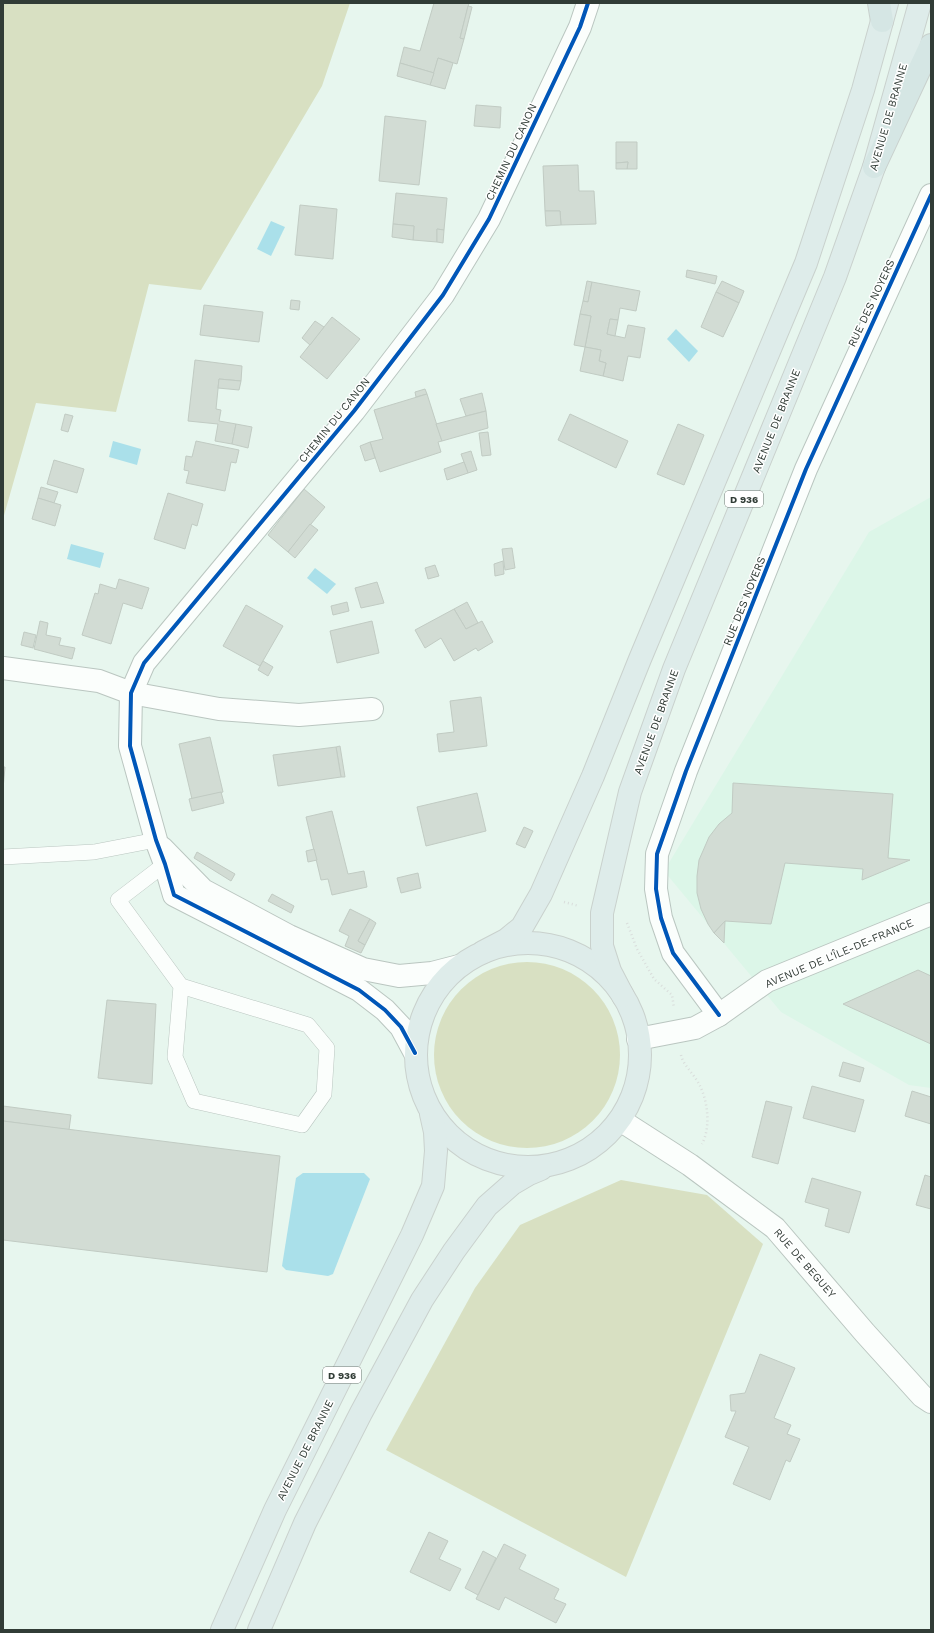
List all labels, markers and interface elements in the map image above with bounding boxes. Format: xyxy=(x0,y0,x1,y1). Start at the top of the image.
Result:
street label: AVENUE DE BRANNE xyxy=(867,62,910,172)
street label: CHEMIN DU CANON xyxy=(483,102,540,203)
street label: RUE DES NOYERS xyxy=(845,257,897,349)
street label: AVENUE DE BRANNE xyxy=(750,367,803,475)
street label: CHEMIN DU CANON xyxy=(296,375,373,466)
road number: D 936 xyxy=(725,491,763,507)
street label: RUE DES NOYERS xyxy=(721,555,768,648)
street label: AVENUE DE BRANNE xyxy=(631,668,682,777)
street label: AVENUE DE L'ÎLE-DE-FRANCE xyxy=(763,915,915,991)
street label: RUE DE BEGUEY xyxy=(771,1226,839,1301)
road number: D 936 xyxy=(323,1367,361,1383)
street label: AVENUE DE BRANNE xyxy=(274,1398,336,1503)

